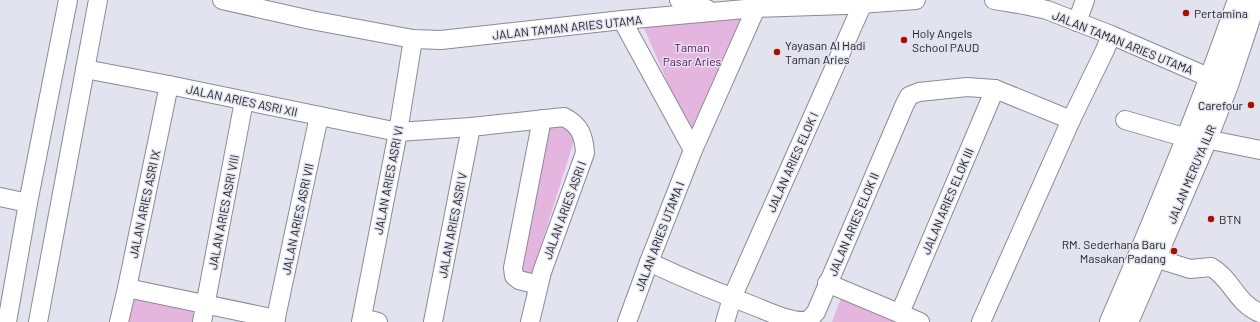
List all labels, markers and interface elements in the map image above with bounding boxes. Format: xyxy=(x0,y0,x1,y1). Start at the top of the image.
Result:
place label: Pertamina xyxy=(1194,6,1248,20)
street label: JALAN TAMAN ARIES UTAMA xyxy=(1051,7,1195,77)
marker: Pertamina xyxy=(1181,8,1191,18)
street label: JALAN TAMAN ARIES UTAMA xyxy=(491,12,643,42)
place label: Holy Angels School PAUD xyxy=(912,26,979,54)
marker: Holy Angels School PAUD xyxy=(899,35,909,45)
place label: Yayasan Al Hadi Taman Aries xyxy=(785,38,866,66)
park label: Taman Pasar Aries xyxy=(663,40,722,68)
marker: Yayasan Al Hadi Taman Aries xyxy=(772,47,782,57)
street label: JALAN ARIES ASRI XII xyxy=(185,81,299,119)
place label: Carefour xyxy=(1198,98,1244,112)
marker: Carefour xyxy=(1246,100,1256,110)
street label: JALAN ARIES ELOK I xyxy=(764,110,820,214)
street label: JALAN MERUYA ILIR xyxy=(1164,122,1218,226)
street label: JALAN ARIES ASRI VI xyxy=(371,124,405,236)
street label: JALAN ARIES ELOK III xyxy=(918,146,976,256)
street label: JALAN ARIES ASRI IX xyxy=(126,148,162,260)
street label: JALAN ARIES ASRI VIII xyxy=(205,153,241,271)
street label: JALAN ARIES ASRI I xyxy=(540,159,588,261)
street label: JALAN ARIES ASRI VII xyxy=(278,162,316,276)
street label: JALAN ARIES ELOK II xyxy=(825,170,881,278)
street label: JALAN ARIES ASRI V xyxy=(435,171,469,279)
street label: JALAN ARIES UTAMA I xyxy=(632,179,686,293)
place label: BTN xyxy=(1219,212,1241,226)
marker: BTN xyxy=(1206,214,1216,224)
place label: RM. Sederhana Baru Masakan Padang xyxy=(1062,237,1166,265)
marker: RM. Sederhana Baru Masakan Padang xyxy=(1169,246,1179,256)

